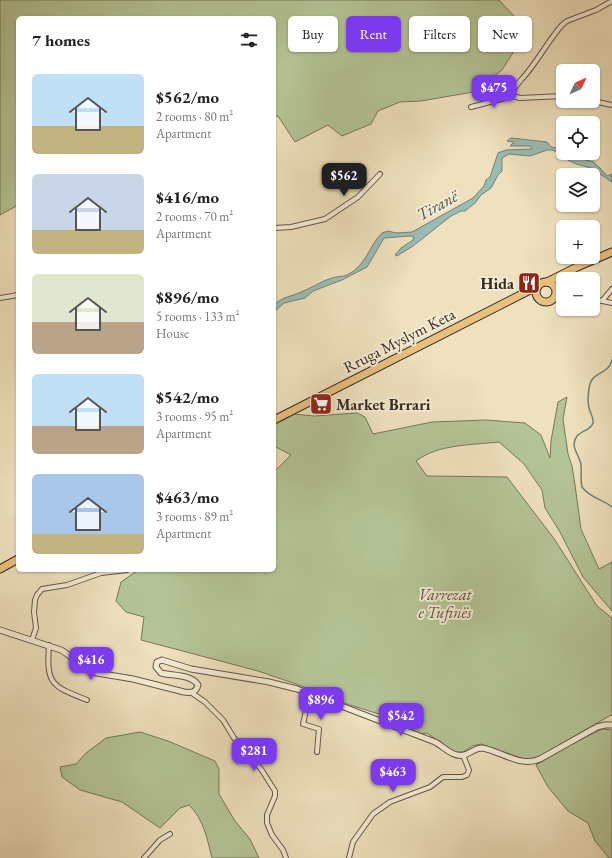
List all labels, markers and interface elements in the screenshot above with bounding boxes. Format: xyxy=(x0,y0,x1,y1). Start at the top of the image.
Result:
chip: Buy xyxy=(288,16,338,52)
chip: Rent xyxy=(346,16,401,52)
chip: Filters xyxy=(409,16,470,52)
chip: New xyxy=(478,16,532,52)
text: 7 homes xyxy=(32,29,90,51)
icon: filters xyxy=(238,29,260,51)
north arrow xyxy=(556,64,600,108)
map controls xyxy=(556,64,600,316)
pin: $475 xyxy=(470,75,518,109)
text: $475 xyxy=(481,79,507,96)
text: $562/mo xyxy=(156,86,219,108)
icon: home xyxy=(64,90,112,138)
text: 2 rooms · 80 m² xyxy=(156,108,233,125)
button: locate xyxy=(556,116,600,160)
text: Apartment xyxy=(156,125,211,142)
pin: $562 xyxy=(320,163,368,197)
text: $562 xyxy=(331,167,357,184)
button: layers xyxy=(556,168,600,212)
water label: Tiranë xyxy=(412,184,463,225)
text: $416/mo xyxy=(156,186,219,208)
icon: home xyxy=(64,190,112,238)
text: 2 rooms · 70 m² xyxy=(156,208,233,225)
button: + xyxy=(556,220,600,264)
text: Apartment xyxy=(156,225,211,242)
restaurant icon: Hida xyxy=(516,270,542,296)
button: − xyxy=(556,272,600,316)
place label: Hida xyxy=(481,273,515,294)
text: $896/mo xyxy=(156,286,219,308)
icon: home xyxy=(64,290,112,338)
street label: Rruga Myslym Keta xyxy=(340,303,459,378)
text: 5 rooms · 133 m² xyxy=(156,308,240,325)
text: House xyxy=(156,325,189,342)
text: $542/mo xyxy=(156,386,219,408)
icon: home xyxy=(64,390,112,438)
supermarket icon: Market Brrari xyxy=(308,391,334,417)
place label: Market Brrari xyxy=(336,394,431,415)
text: 3 rooms · 95 m² xyxy=(156,408,233,425)
text: Apartment xyxy=(156,425,211,442)
text: $463/mo xyxy=(156,486,219,508)
icon: home xyxy=(64,490,112,538)
text: 3 rooms · 89 m² xyxy=(156,508,233,525)
text: Apartment xyxy=(156,525,211,542)
park label: Varrezat e Tufinës xyxy=(419,584,473,623)
pin: $416 xyxy=(67,647,115,681)
text: $416 xyxy=(78,651,104,668)
pin: $896 xyxy=(297,687,345,721)
text: $896 xyxy=(308,691,334,708)
pin: $542 xyxy=(377,703,425,737)
text: $542 xyxy=(388,707,414,724)
pin: $281 xyxy=(230,738,278,772)
text: $281 xyxy=(241,742,267,759)
pin: $463 xyxy=(369,759,417,793)
text: $463 xyxy=(380,763,406,780)

